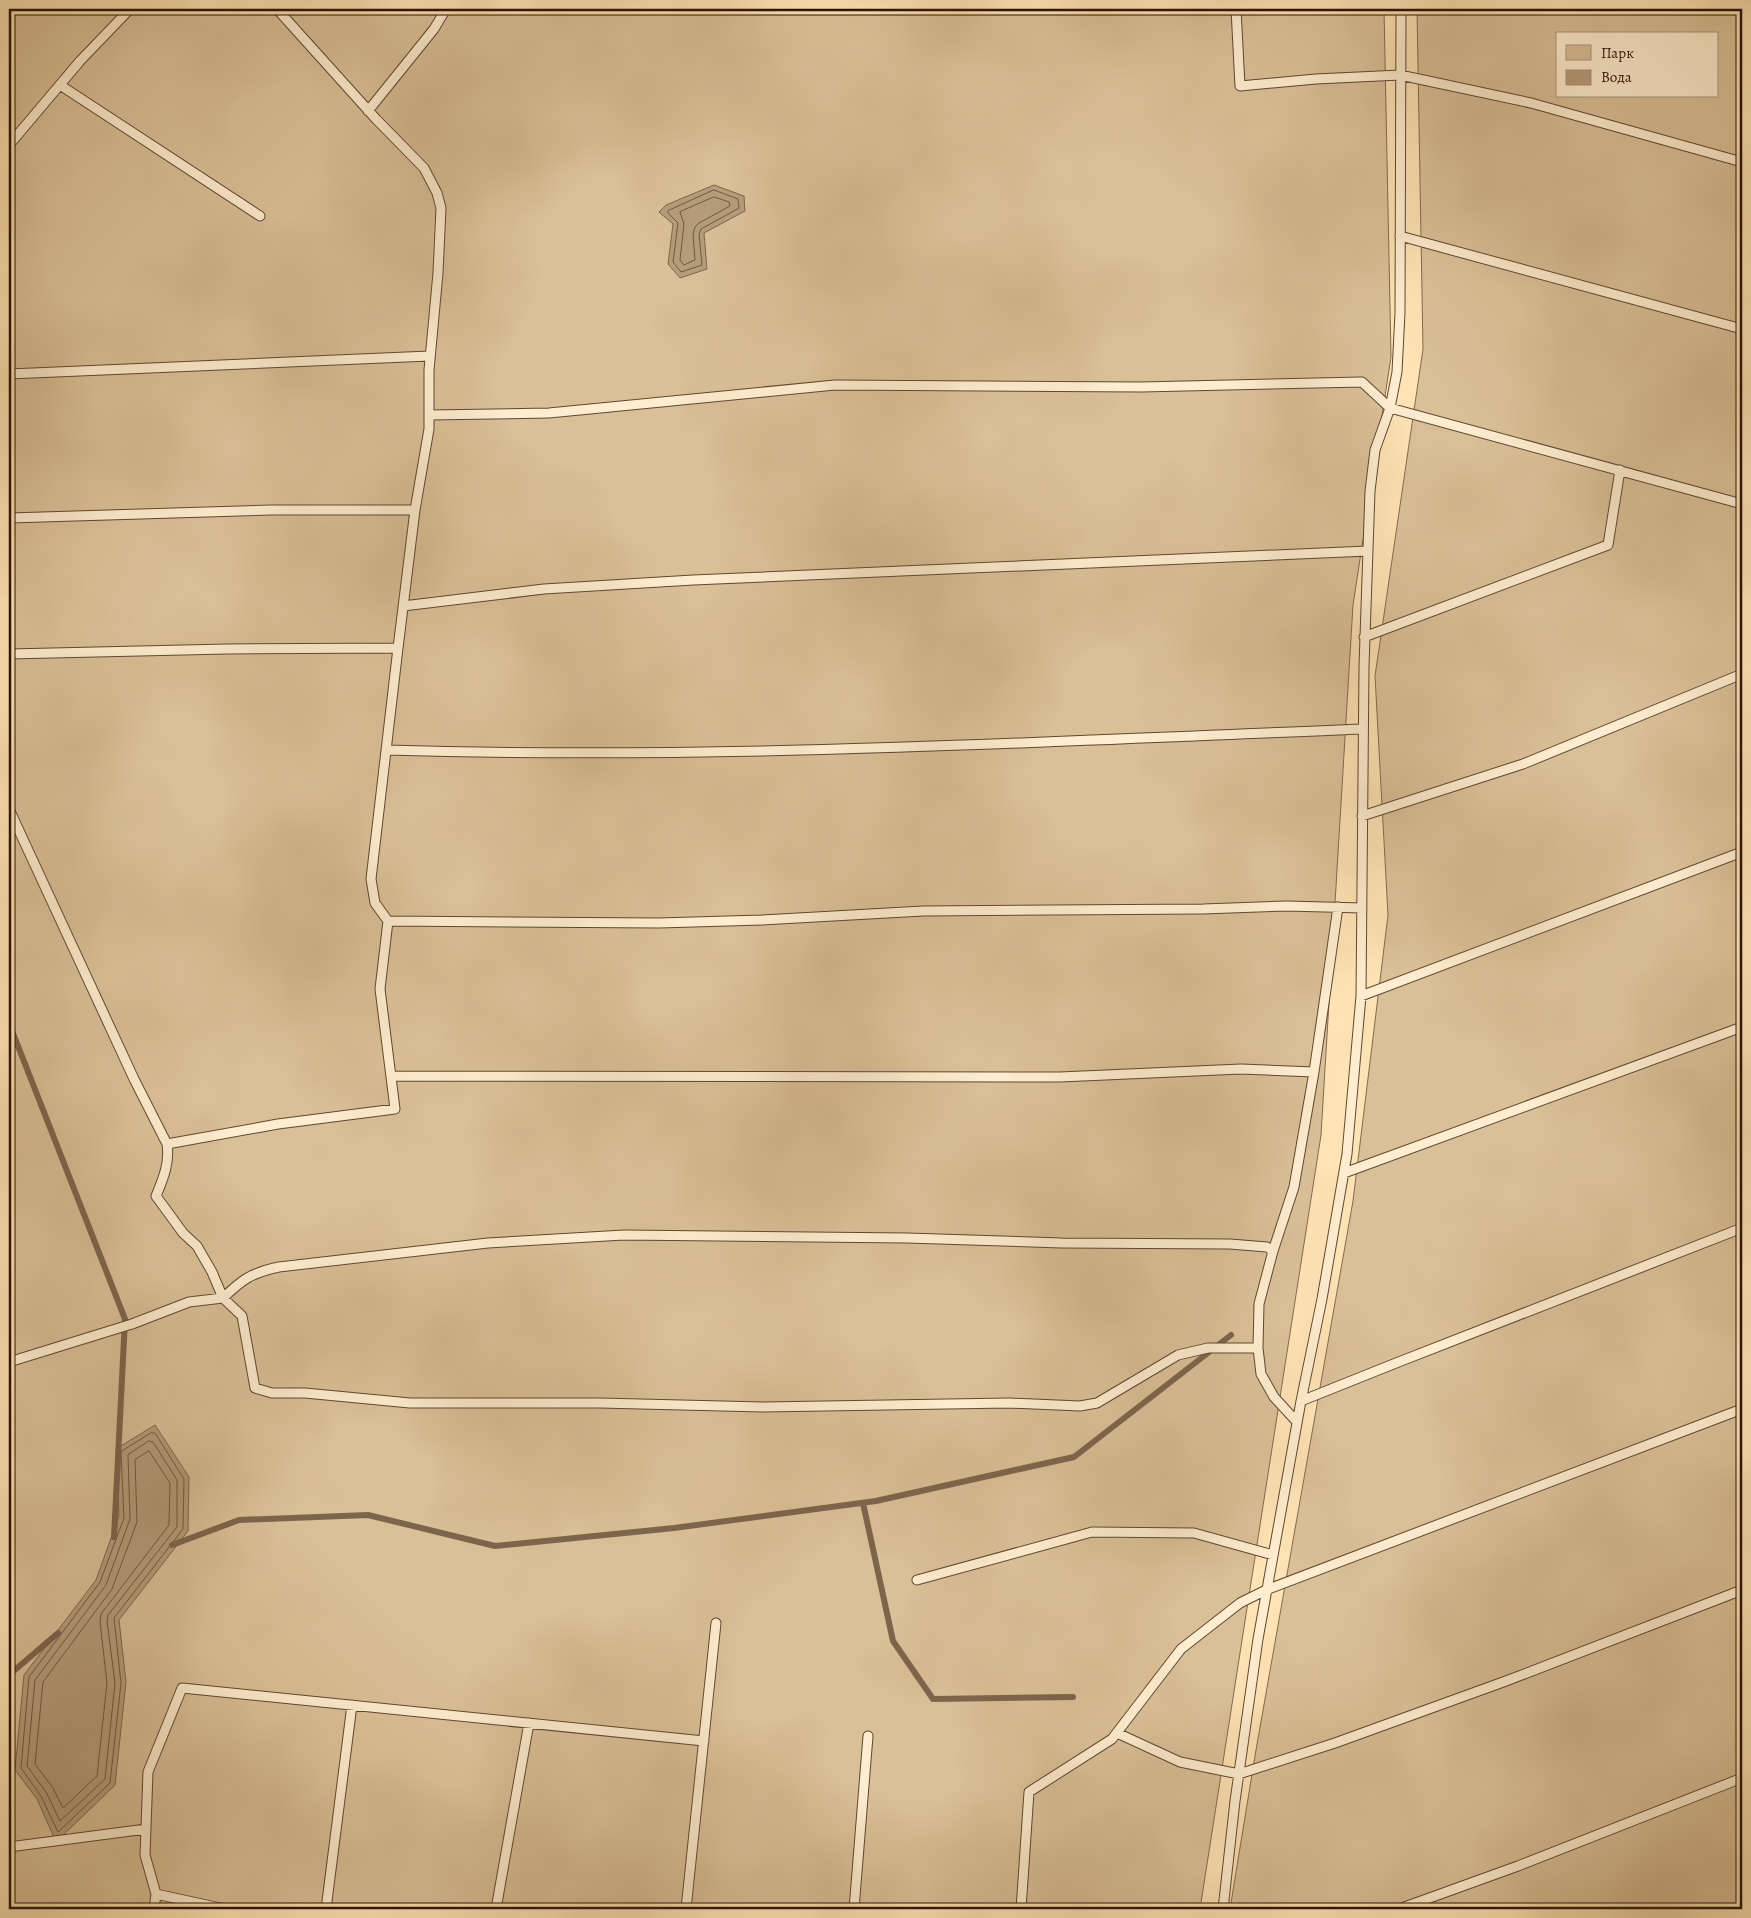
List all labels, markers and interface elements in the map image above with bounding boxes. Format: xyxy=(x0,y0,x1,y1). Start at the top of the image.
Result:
legend xyxy=(1556,32,1718,98)
text: Парк xyxy=(1601,43,1634,63)
text: Вода xyxy=(1601,67,1632,87)

